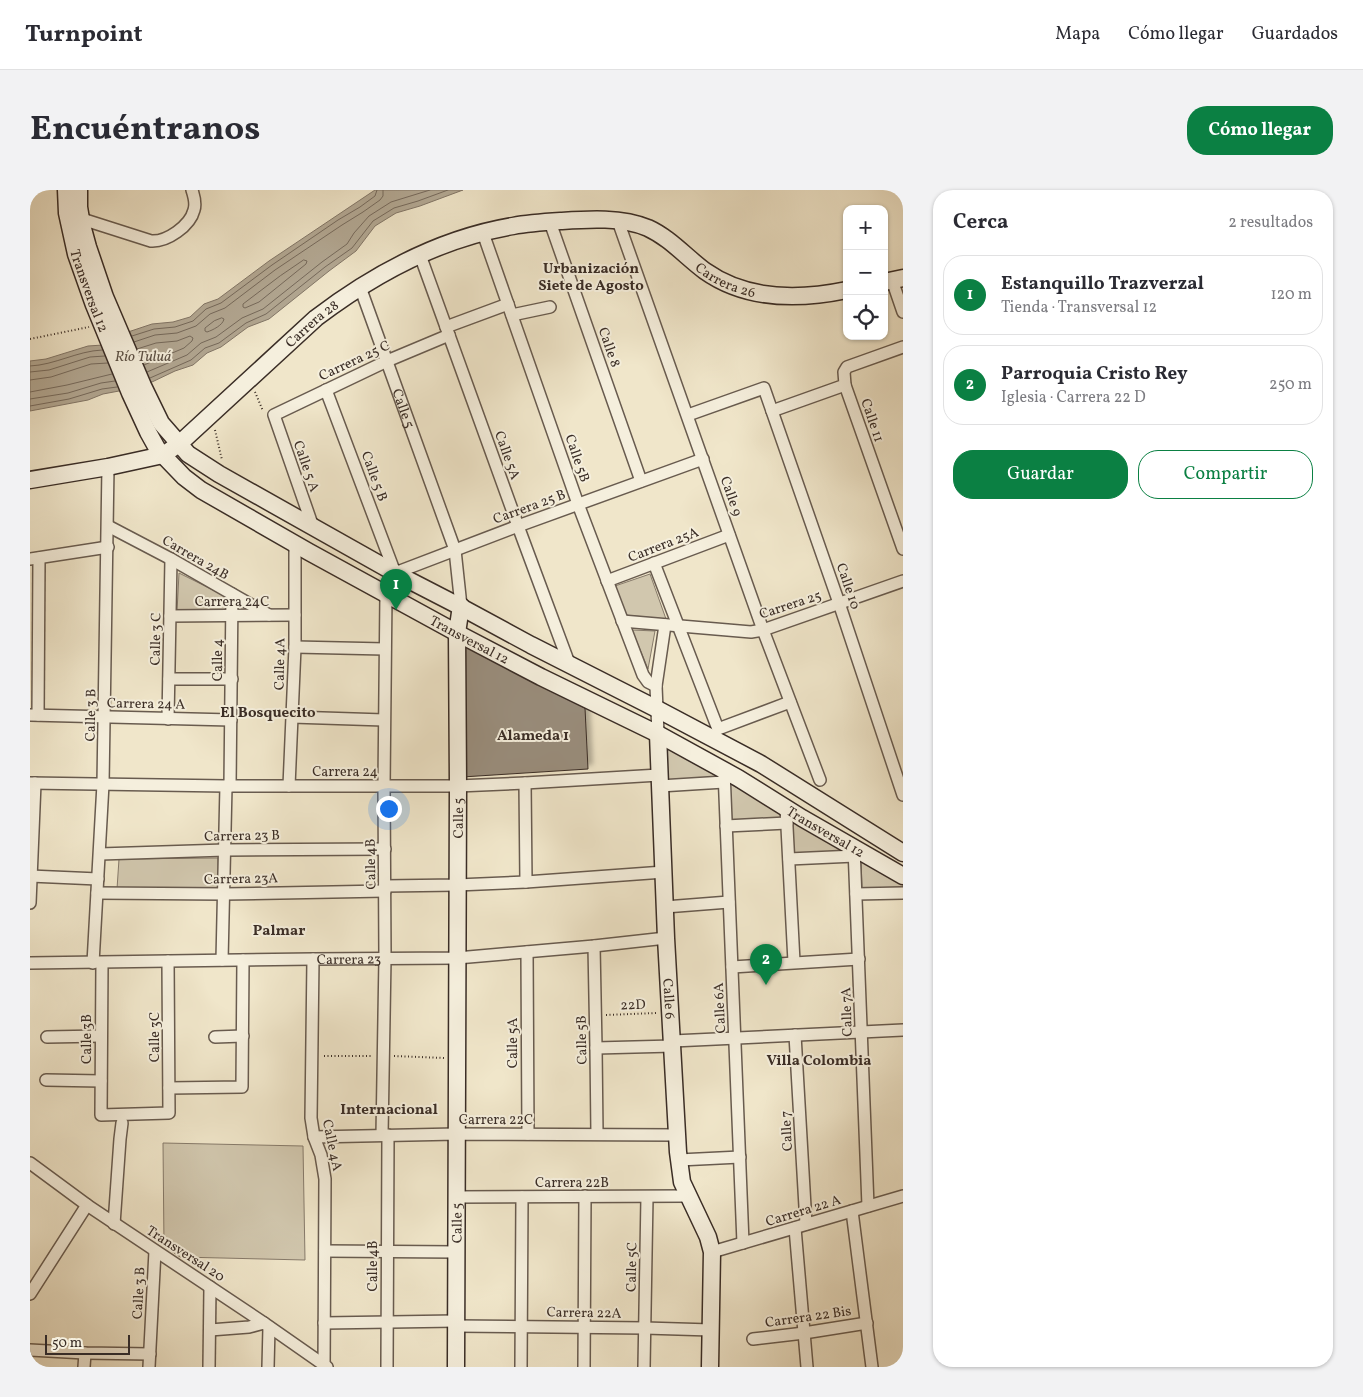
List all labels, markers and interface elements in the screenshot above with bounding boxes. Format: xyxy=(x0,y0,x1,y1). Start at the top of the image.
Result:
text: Turnpoint xyxy=(25,18,143,52)
text: Mapa xyxy=(1055,22,1100,47)
text: Cómo llegar xyxy=(1128,22,1224,47)
text: Guardados xyxy=(1252,22,1338,47)
text: Encuéntranos xyxy=(30,106,260,154)
button: Cómo llegar xyxy=(1187,106,1333,155)
map controls xyxy=(843,205,888,340)
button: + xyxy=(843,205,888,250)
text: Cerca xyxy=(953,208,1008,237)
text: 2 resultados xyxy=(1228,212,1313,234)
street label: Transversal 12 xyxy=(64,248,112,336)
button: − xyxy=(843,250,888,295)
district label: Urbanización Siete de Agosto xyxy=(538,259,644,297)
street label: Carrera 26 xyxy=(690,259,757,303)
text: Estanquillo Trazverzal xyxy=(1001,271,1204,297)
text: 1 xyxy=(967,284,973,306)
text: 120 m xyxy=(1270,284,1312,306)
button: locate xyxy=(843,295,888,340)
street label: Carrera 28 xyxy=(282,296,343,353)
text: Tienda · Transversal 12 xyxy=(1001,297,1157,319)
street label: Calle 8 xyxy=(593,325,624,370)
street label: Carrera 25 C xyxy=(316,337,393,386)
water label: Río Tuluá xyxy=(115,347,171,368)
text: Parroquia Cristo Rey xyxy=(1001,361,1188,387)
text: 2 xyxy=(966,374,974,396)
text: 250 m xyxy=(1269,374,1312,396)
street label: Calle 5 xyxy=(387,386,418,431)
text: Iglesia · Carrera 22 D xyxy=(1001,387,1146,409)
street label: Calle 11 xyxy=(855,396,888,445)
street label: Calle 5A xyxy=(489,429,524,483)
street label: Calle 5B xyxy=(560,432,594,485)
street label: Calle 5 A xyxy=(288,438,323,495)
street label: Calle 5 B xyxy=(356,449,391,504)
button: Guardar xyxy=(953,450,1128,499)
button: Compartir xyxy=(1138,450,1313,499)
street label: Calle 9 xyxy=(715,474,746,519)
street label: Carrera 25 B xyxy=(491,486,568,529)
street label: Carrera 25A xyxy=(625,523,702,568)
street label: Carrera 24B xyxy=(158,531,232,585)
street label: Calle 10 xyxy=(831,561,864,612)
pin: 1 xyxy=(380,569,412,610)
street label: Carrera 25 xyxy=(757,586,824,624)
street label: Carrera 24C xyxy=(195,593,269,612)
street label: Calle 3 C xyxy=(147,612,166,666)
street label: Transversal 12 xyxy=(426,612,512,670)
street label: Calle 4A xyxy=(271,638,290,690)
street label: Calle 4 xyxy=(209,639,228,681)
street label: Calle 3 B xyxy=(82,689,101,742)
street label: Carrera 24 A xyxy=(107,694,185,715)
district label: El Bosquecito xyxy=(220,703,316,724)
district label: Alameda 1 xyxy=(497,726,569,747)
street label: Carrera 24 xyxy=(312,763,378,782)
your location xyxy=(376,796,402,822)
street label: Calle 5 xyxy=(450,798,469,838)
street label: Transversal 12 xyxy=(782,803,868,863)
street label: Carrera 23 B xyxy=(204,826,280,847)
street label: Calle 4B xyxy=(362,838,381,890)
street label: Carrera 23A xyxy=(204,869,278,890)
district label: Palmar xyxy=(253,921,305,942)
pin: 2 xyxy=(750,944,782,985)
street label: Carrera 23 xyxy=(317,951,381,970)
street label: Calle 6 xyxy=(657,978,679,1020)
street label: Calle 6A xyxy=(710,982,731,1034)
street label: Calle 7A xyxy=(837,987,858,1037)
street label: 22D xyxy=(620,996,646,1015)
street label: Calle 3C xyxy=(146,1012,165,1062)
street label: Calle 3B xyxy=(78,1014,97,1064)
street label: Calle 5B xyxy=(573,1015,592,1065)
street label: Calle 5A xyxy=(504,1018,523,1068)
district label: Villa Colombia xyxy=(766,1051,872,1072)
district label: Internacional xyxy=(340,1100,438,1121)
street label: Calle 7 xyxy=(777,1110,798,1152)
street label: Carrera 22C xyxy=(459,1111,533,1130)
street label: Calle 4A xyxy=(317,1118,346,1173)
street label: Carrera 22B xyxy=(535,1174,609,1193)
street label: Carrera 22 A xyxy=(763,1191,844,1232)
street label: Calle 5 xyxy=(448,1203,468,1243)
street label: Transversal 20 xyxy=(142,1222,228,1287)
street label: Calle 4B xyxy=(364,1240,383,1292)
street label: Calle 5C xyxy=(623,1242,642,1292)
street label: Calle 3 B xyxy=(129,1266,150,1320)
street label: Carrera 22 Bis xyxy=(764,1302,853,1333)
street label: Carrera 22A xyxy=(546,1303,622,1324)
scale bar xyxy=(45,1332,130,1355)
text: 50 m xyxy=(52,1334,82,1353)

